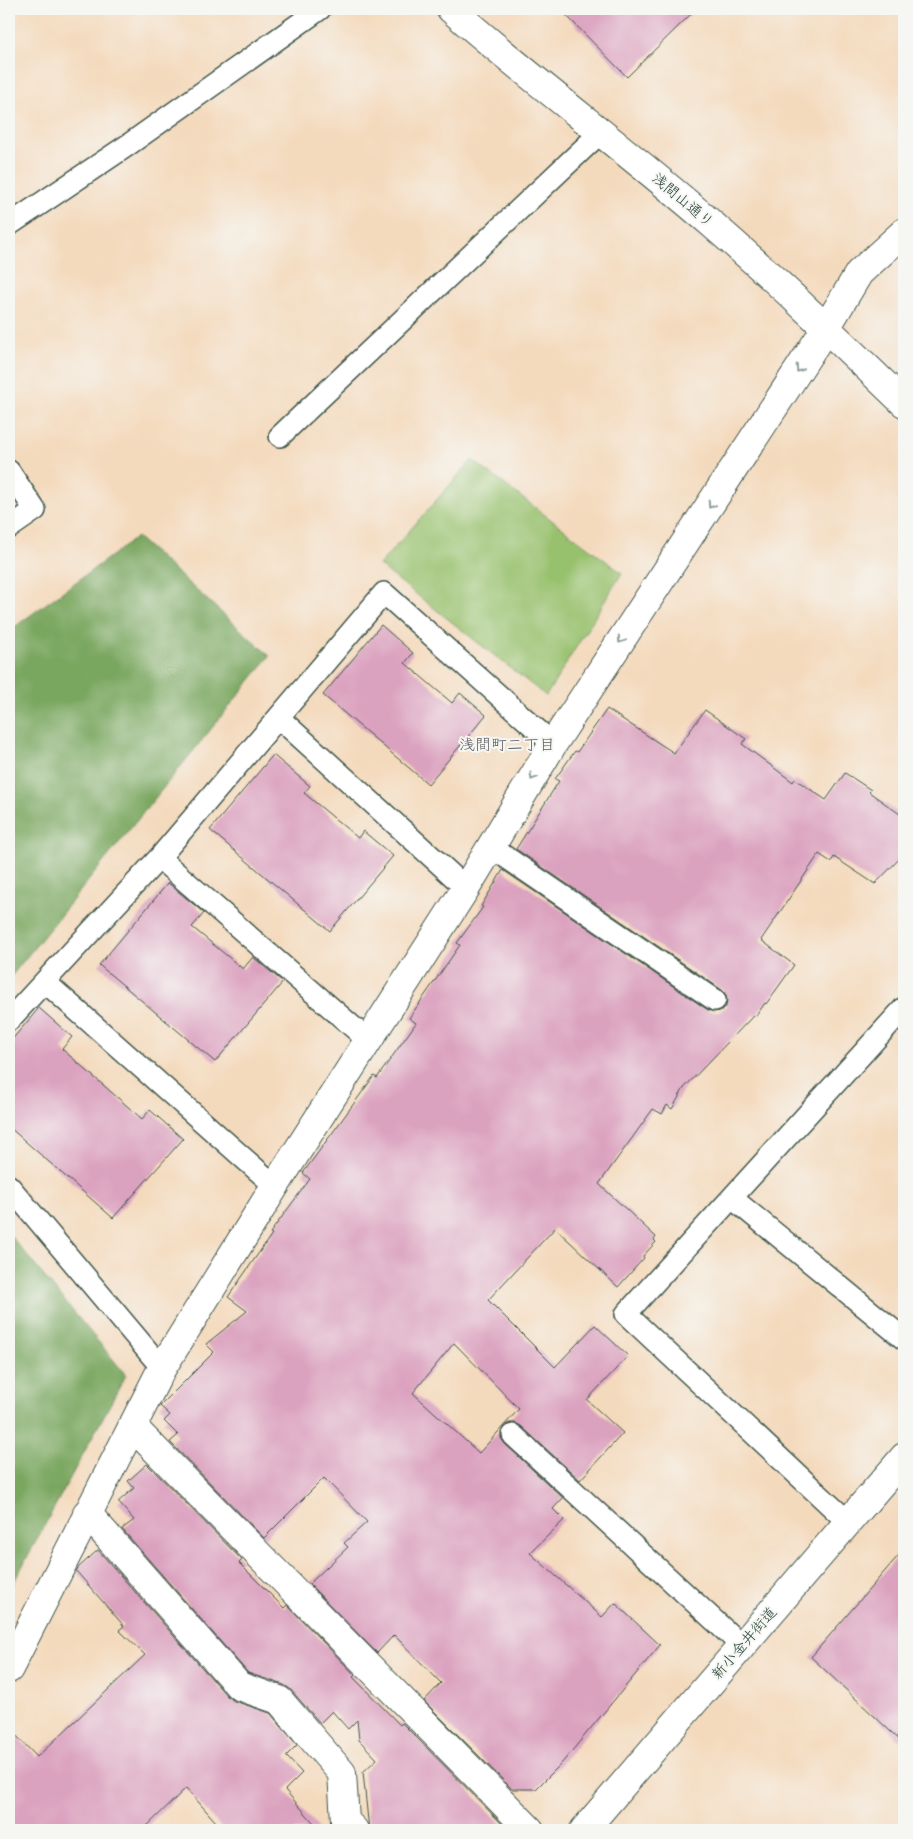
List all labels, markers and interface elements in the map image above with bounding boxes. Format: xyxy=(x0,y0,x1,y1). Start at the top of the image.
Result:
street label: 浅間山通り xyxy=(648,169,718,231)
one-way arrow xyxy=(796,363,806,372)
one-way arrow xyxy=(707,499,717,508)
one-way arrow xyxy=(618,635,627,644)
district label: 浅間町二丁目 xyxy=(459,735,555,754)
one-way arrow xyxy=(529,771,539,780)
street label: 新小金井街道 xyxy=(708,1603,780,1683)

